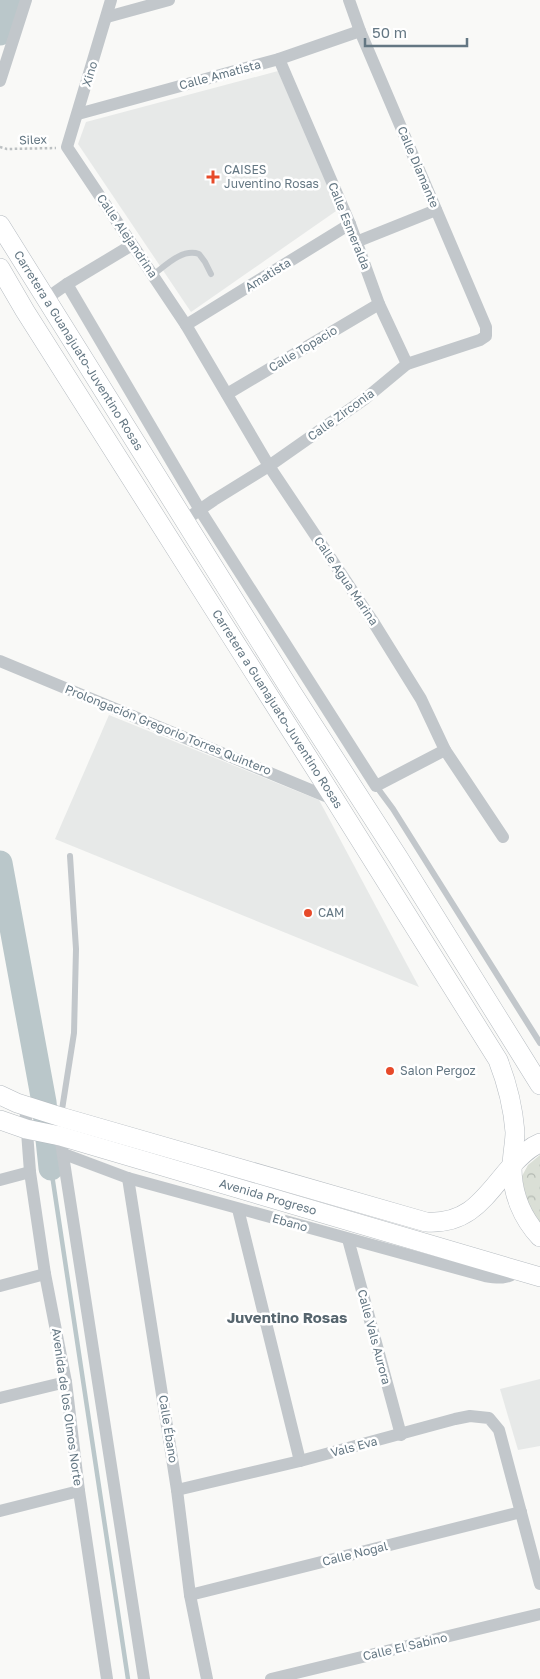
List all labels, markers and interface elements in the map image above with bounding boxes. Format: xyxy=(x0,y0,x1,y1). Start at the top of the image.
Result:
scale bar xyxy=(365,15,468,47)
text: 50 m xyxy=(372,23,407,41)
street label: Calle Amatista xyxy=(177,56,262,93)
street label: Xino xyxy=(79,59,100,88)
street label: Calle Diamante xyxy=(395,124,442,210)
street label: Silex xyxy=(19,132,48,147)
place label: CAISES Juventino Rosas xyxy=(224,162,319,191)
marker: CAISES Juventino Rosas xyxy=(206,170,220,184)
street label: Calle Esmeralda xyxy=(325,180,374,272)
street label: Calle Alejandrina xyxy=(94,191,161,280)
street label: Carretera a Guanajuato-Juventino Rosas xyxy=(11,248,147,453)
street label: Amatista xyxy=(242,255,293,295)
street label: Calle Topacio xyxy=(266,322,340,375)
street label: Calle Zirconia xyxy=(305,385,377,444)
street label: Calle Agua Marina xyxy=(311,533,382,628)
street label: Carretera a Guanajuato-Juventino Rosas xyxy=(209,607,346,811)
street label: Prolongación Gregorio Torres Quintero xyxy=(63,681,274,778)
place label: CAM xyxy=(318,905,344,920)
marker: CAM xyxy=(302,907,314,919)
place label: Salon Pergoz xyxy=(400,1063,476,1078)
marker: Salon Pergoz xyxy=(384,1065,396,1077)
street label: Avenida Progreso xyxy=(218,1175,319,1218)
street label: Ebano xyxy=(271,1210,310,1235)
street label: Calle Vals Aurora xyxy=(355,1288,394,1386)
district label: Juventino Rosas xyxy=(227,1308,347,1326)
street label: Avenida de los Olmos Norte xyxy=(49,1327,86,1487)
street label: Calle Ébano xyxy=(156,1394,181,1464)
street label: Vals Eva xyxy=(329,1433,379,1460)
street label: Calle Nogal xyxy=(321,1538,389,1569)
street label: Calle El Sabino xyxy=(361,1630,449,1664)

